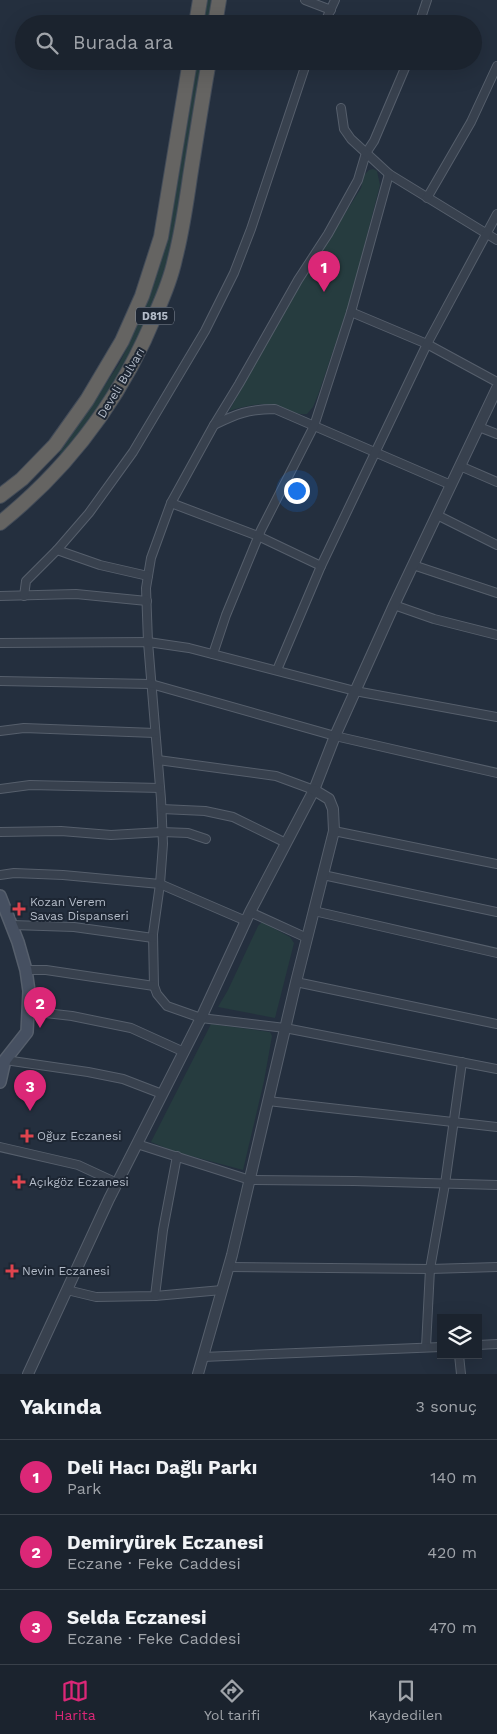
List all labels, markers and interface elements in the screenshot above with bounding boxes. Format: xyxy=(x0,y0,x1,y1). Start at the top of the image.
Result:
search box xyxy=(15,15,482,70)
icon: search xyxy=(33,29,61,57)
text: Burada ara xyxy=(73,31,173,54)
pin: 1 xyxy=(308,251,340,292)
road number: D815 xyxy=(136,308,174,324)
street label: Develi Bulvarı xyxy=(95,345,147,421)
your location xyxy=(284,478,310,504)
place label: Kozan Verem Savas Dispanseri xyxy=(30,895,129,923)
marker: Kozan Verem Savas Dispanseri xyxy=(12,902,26,916)
pin: 2 xyxy=(24,987,56,1028)
pin: 3 xyxy=(14,1070,46,1111)
place label: Oğuz Eczanesi xyxy=(37,1129,121,1143)
marker: Oğuz Eczanesi xyxy=(21,1130,33,1142)
place label: Açıkgöz Eczanesi xyxy=(29,1175,129,1189)
marker: Açıkgöz Eczanesi xyxy=(13,1176,25,1188)
place label: Nevin Eczanesi xyxy=(22,1264,110,1278)
marker: Nevin Eczanesi xyxy=(6,1265,18,1277)
map controls xyxy=(437,1314,482,1359)
button: layers xyxy=(437,1314,482,1359)
text: Yakında xyxy=(20,1394,101,1419)
text: 3 sonuç xyxy=(415,1397,477,1416)
text: Deli Hacı Dağlı Parkı xyxy=(67,1456,257,1479)
text: 1 xyxy=(33,1468,39,1487)
text: 140 m xyxy=(430,1468,477,1487)
text: Park xyxy=(67,1479,101,1498)
text: Demiryürek Eczanesi xyxy=(67,1531,264,1554)
text: 2 xyxy=(31,1543,41,1562)
text: 420 m xyxy=(427,1543,477,1562)
text: Eczane · Feke Caddesi xyxy=(67,1554,241,1573)
text: Selda Eczanesi xyxy=(67,1606,207,1629)
text: 3 xyxy=(31,1618,41,1637)
text: 470 m xyxy=(429,1618,477,1637)
text: Eczane · Feke Caddesi xyxy=(67,1629,241,1648)
tab: Harita xyxy=(54,1677,96,1723)
tab: Yol tarifi xyxy=(204,1677,260,1723)
tab: Kaydedilen xyxy=(369,1677,443,1723)

